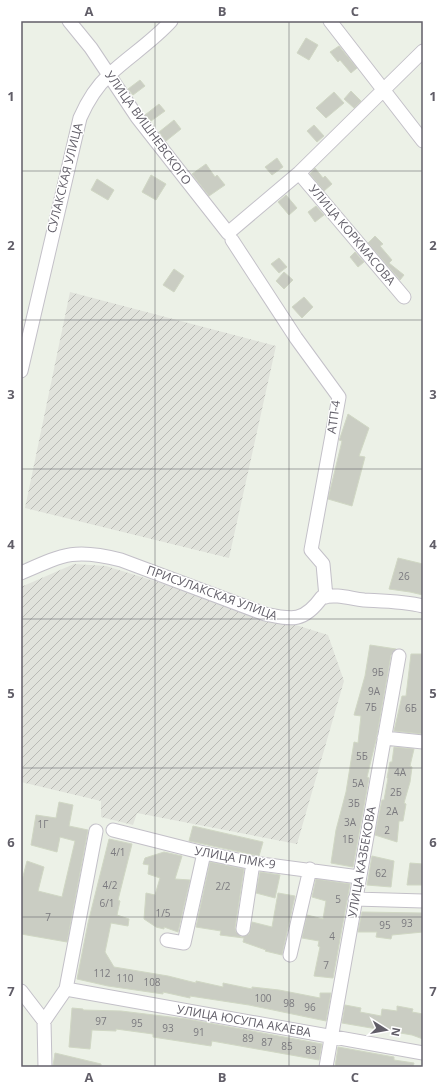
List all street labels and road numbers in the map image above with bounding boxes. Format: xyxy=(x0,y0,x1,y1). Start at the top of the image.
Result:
street label: УЛИЦА ВИШНЕВСКОГО xyxy=(101,67,195,188)
street label: СУЛАКСКАЯ УЛИЦА xyxy=(43,121,87,235)
street label: УЛИЦА КОРКМАСОВА xyxy=(305,181,400,289)
street label: АТП-4 xyxy=(323,399,344,435)
street label: ПРИСУЛАКСКАЯ УЛИЦА xyxy=(144,561,280,624)
street label: УЛИЦА КАЗБЕКОВА xyxy=(343,805,380,919)
street label: УЛИЦА ПМК-9 xyxy=(193,842,277,873)
street label: УЛИЦА ЮСУПА АКАЕВА xyxy=(176,1000,313,1041)

